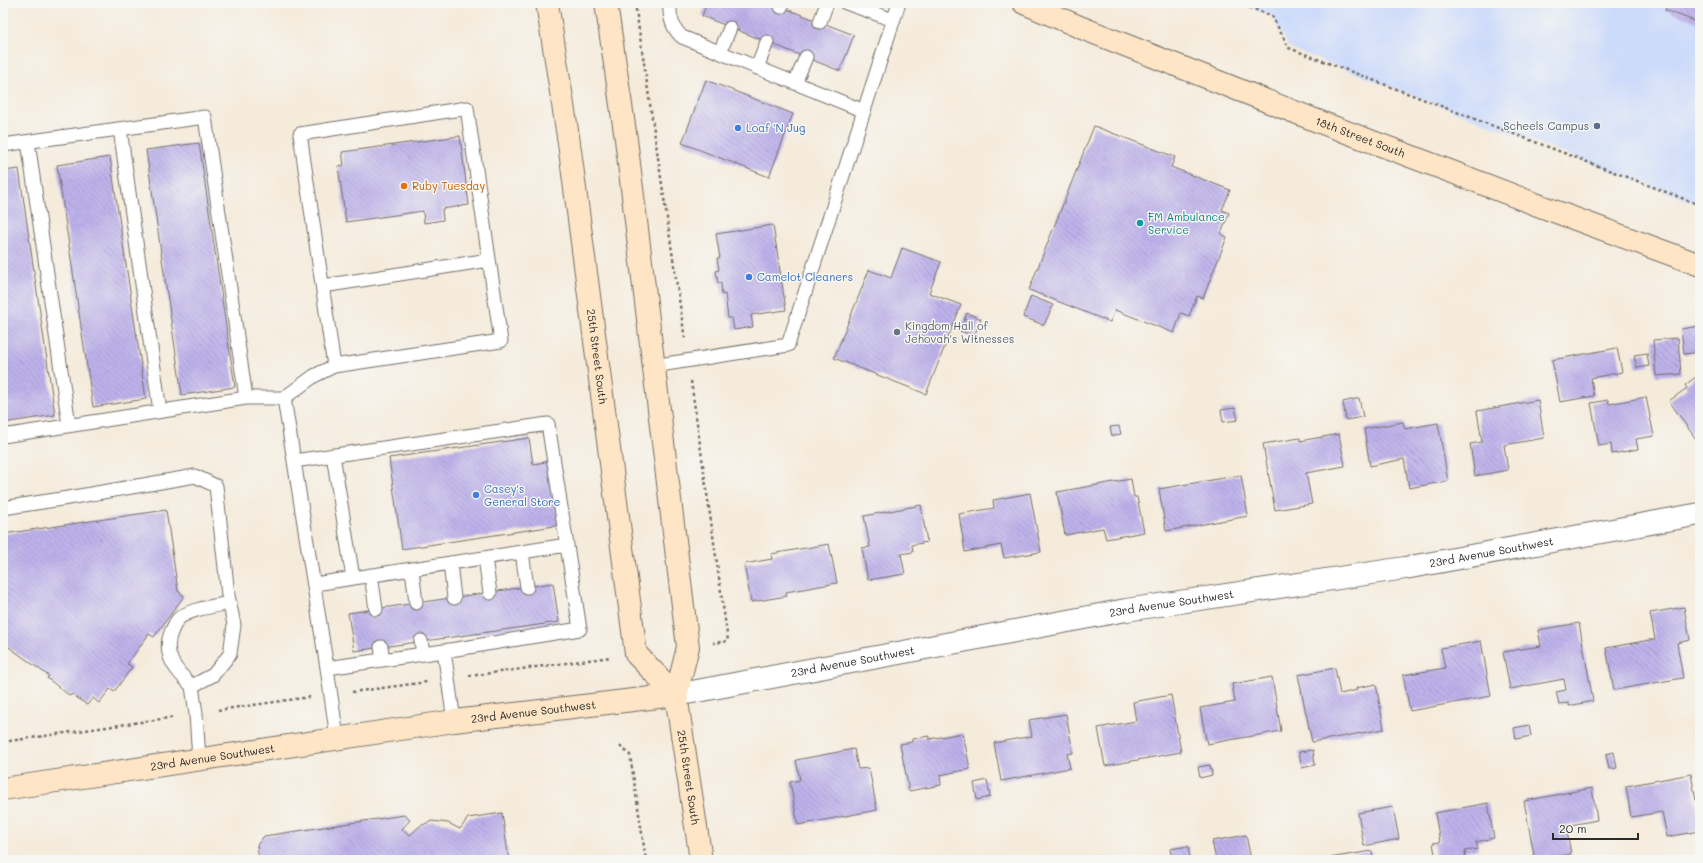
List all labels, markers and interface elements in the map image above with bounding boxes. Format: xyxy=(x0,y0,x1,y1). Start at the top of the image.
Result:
street label: 18th Street South xyxy=(1313,113,1407,160)
place label: Scheels Campus xyxy=(1503,118,1589,133)
place label: Loaf 'N Jug xyxy=(746,120,805,135)
marker: Scheels Campus xyxy=(1592,121,1602,131)
marker: Loaf 'N Jug xyxy=(733,123,743,133)
place label: Ruby Tuesday xyxy=(412,178,485,193)
marker: Ruby Tuesday xyxy=(399,181,409,191)
place label: FM Ambulance Service xyxy=(1148,209,1225,237)
marker: FM Ambulance Service xyxy=(1135,218,1145,228)
place label: Camelot Cleaners xyxy=(757,269,853,284)
marker: Camelot Cleaners xyxy=(744,272,754,282)
street label: 25th Street South xyxy=(584,308,611,405)
place label: Kingdom Hall of Jehovah's Witnesses xyxy=(905,318,1014,346)
marker: Kingdom Hall of Jehovah's Witnesses xyxy=(892,327,902,337)
place label: Casey's General Store xyxy=(484,481,561,509)
marker: Casey's General Store xyxy=(471,490,481,500)
street label: 23rd Avenue Southwest xyxy=(1428,533,1555,570)
street label: 23rd Avenue Southwest xyxy=(1108,586,1235,620)
street label: 23rd Avenue Southwest xyxy=(790,642,916,680)
street label: 23rd Avenue Southwest xyxy=(470,696,597,726)
street label: 25th Street South xyxy=(674,729,704,826)
street label: 23rd Avenue Southwest xyxy=(149,740,276,774)
scale bar xyxy=(1553,815,1638,841)
text: 20 m xyxy=(1559,820,1587,836)

